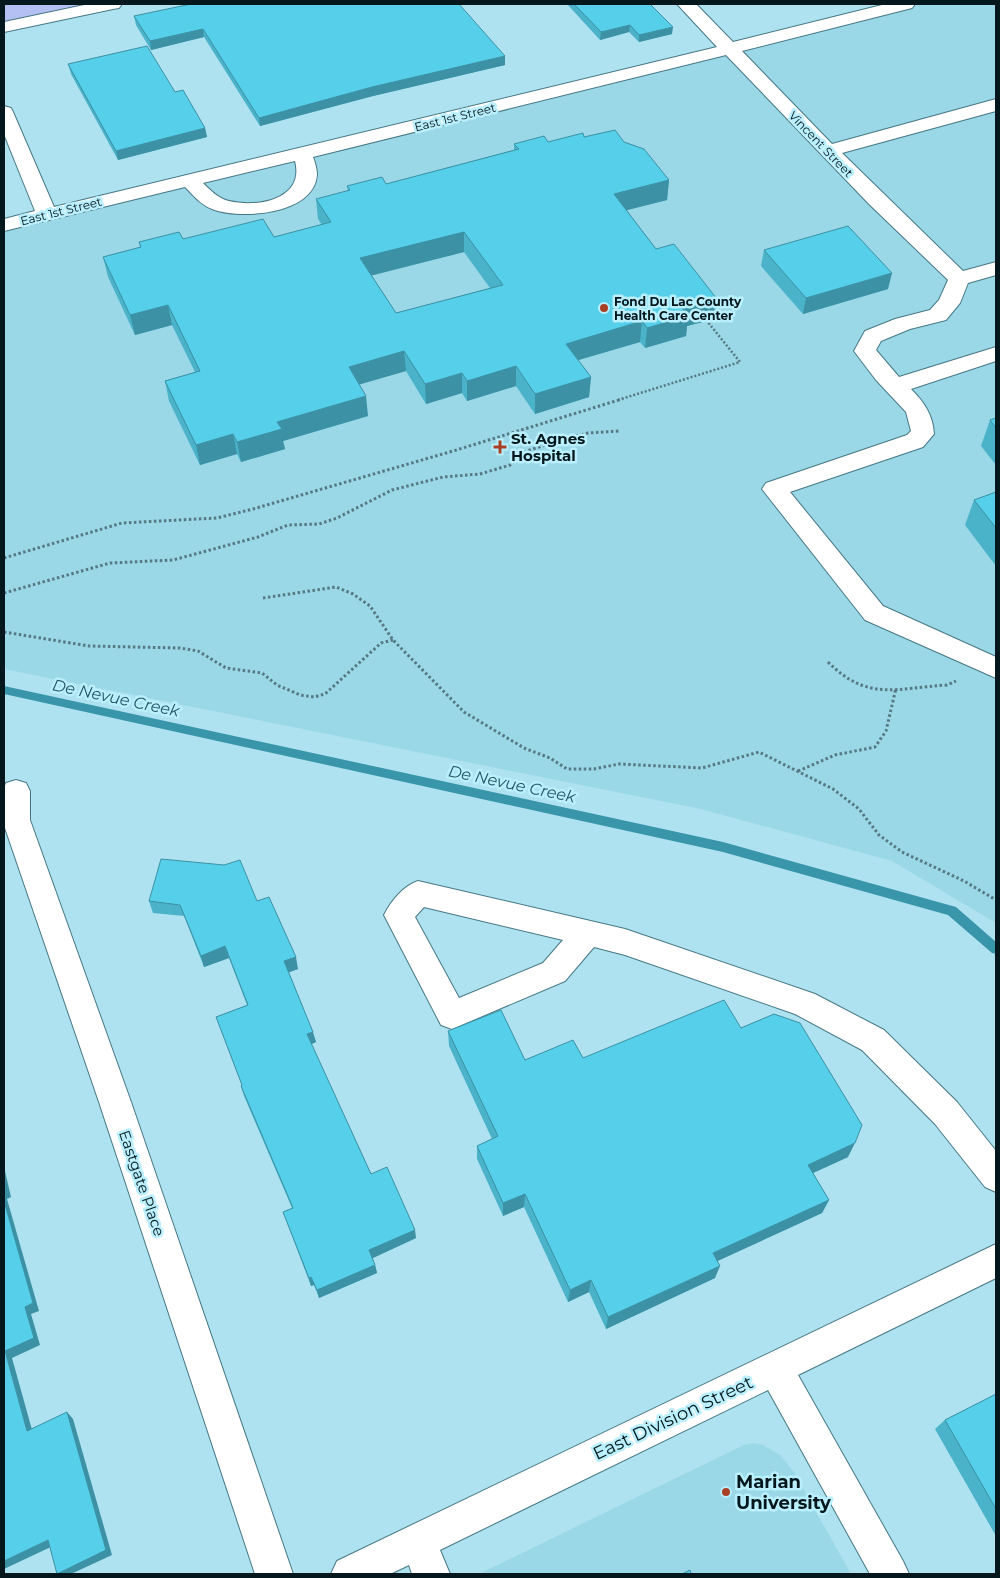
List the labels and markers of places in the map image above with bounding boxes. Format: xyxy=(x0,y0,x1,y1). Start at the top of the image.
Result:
place label: Fond Du Lac County Health Care Center xyxy=(614,294,742,323)
marker: Fond Du Lac County Health Care Center xyxy=(598,302,610,314)
place label: St. Agnes Hospital xyxy=(511,429,585,465)
marker: St. Agnes Hospital xyxy=(493,440,507,454)
place label: Marian University xyxy=(736,1471,831,1514)
marker: Marian University xyxy=(720,1486,732,1498)

